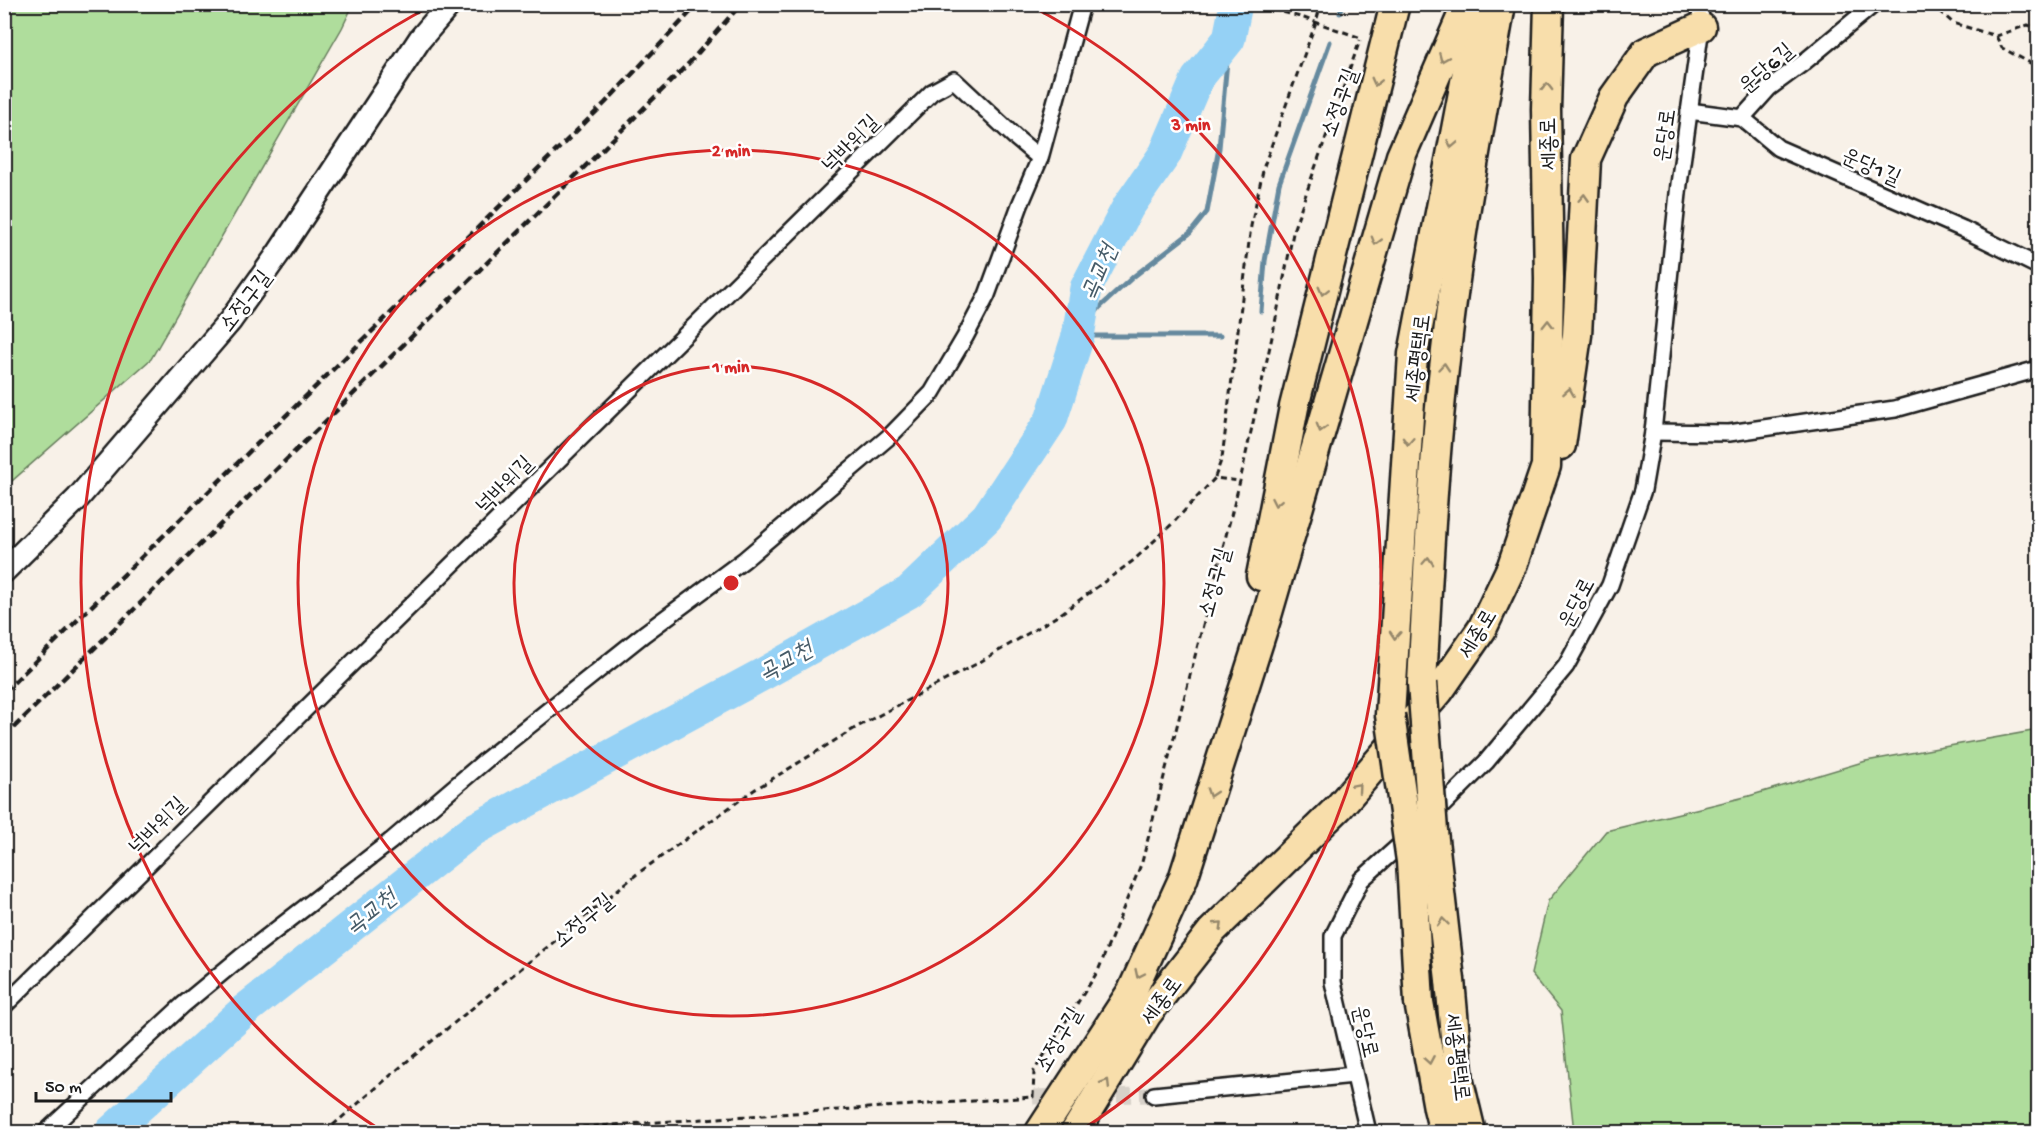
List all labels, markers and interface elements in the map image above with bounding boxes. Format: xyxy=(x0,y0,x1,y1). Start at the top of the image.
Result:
street label: 운당6길 xyxy=(1735,39,1801,101)
one-way arrow xyxy=(1438,52,1450,63)
street label: 소정구길 xyxy=(1317,65,1366,141)
one-way arrow xyxy=(1371,76,1383,86)
one-way arrow xyxy=(1541,82,1553,91)
street label: 운당로 xyxy=(1650,107,1684,164)
street label: 넉바위길 xyxy=(818,110,886,179)
text: 3 min xyxy=(1171,116,1211,137)
street label: 세종로 xyxy=(1538,117,1564,171)
one-way arrow xyxy=(1446,139,1459,149)
text: 2 min xyxy=(712,142,751,163)
street label: 운당1길 xyxy=(1837,144,1904,193)
one-way arrow xyxy=(1577,193,1590,202)
one-way arrow xyxy=(1371,235,1383,246)
water label: 곡교천 xyxy=(1077,239,1127,306)
street label: 소정구길 xyxy=(216,266,279,339)
one-way arrow xyxy=(1318,286,1331,296)
street label: 세종평택로 xyxy=(1402,313,1438,404)
one-way arrow xyxy=(1542,319,1554,328)
text: 1 min xyxy=(712,358,750,379)
one-way arrow xyxy=(1437,362,1450,371)
one-way arrow xyxy=(1562,388,1574,397)
one-way arrow xyxy=(1316,422,1328,433)
one-way arrow xyxy=(1401,436,1414,445)
street label: 넉바위길 xyxy=(472,451,540,520)
one-way arrow xyxy=(1270,496,1283,506)
street label: 소정구길 xyxy=(1195,545,1239,621)
one-way arrow xyxy=(1422,557,1434,566)
centre of rings xyxy=(721,573,741,593)
street label: 운당로 xyxy=(1555,574,1602,633)
street label: 세종로 xyxy=(1455,606,1504,665)
one-way arrow xyxy=(1389,631,1402,640)
water label: 곡교천 xyxy=(754,635,821,690)
one-way arrow xyxy=(1349,783,1360,794)
one-way arrow xyxy=(1206,787,1218,798)
street label: 넉바위길 xyxy=(125,792,193,861)
water label: 곡교천 xyxy=(340,883,406,943)
street label: 소정구길 xyxy=(549,889,620,955)
one-way arrow xyxy=(1438,917,1450,927)
one-way arrow xyxy=(1212,921,1223,932)
one-way arrow xyxy=(1135,967,1147,978)
street label: 세종로 xyxy=(1137,973,1189,1031)
street label: 운당로 xyxy=(1344,1003,1382,1061)
street label: 소정구길 xyxy=(1032,1004,1090,1078)
street label: 세종평택로 xyxy=(1437,1012,1473,1103)
one-way arrow xyxy=(1422,1054,1435,1064)
scale bar xyxy=(36,1065,171,1103)
text: 50 m xyxy=(45,1078,82,1099)
one-way arrow xyxy=(1099,1079,1110,1089)

